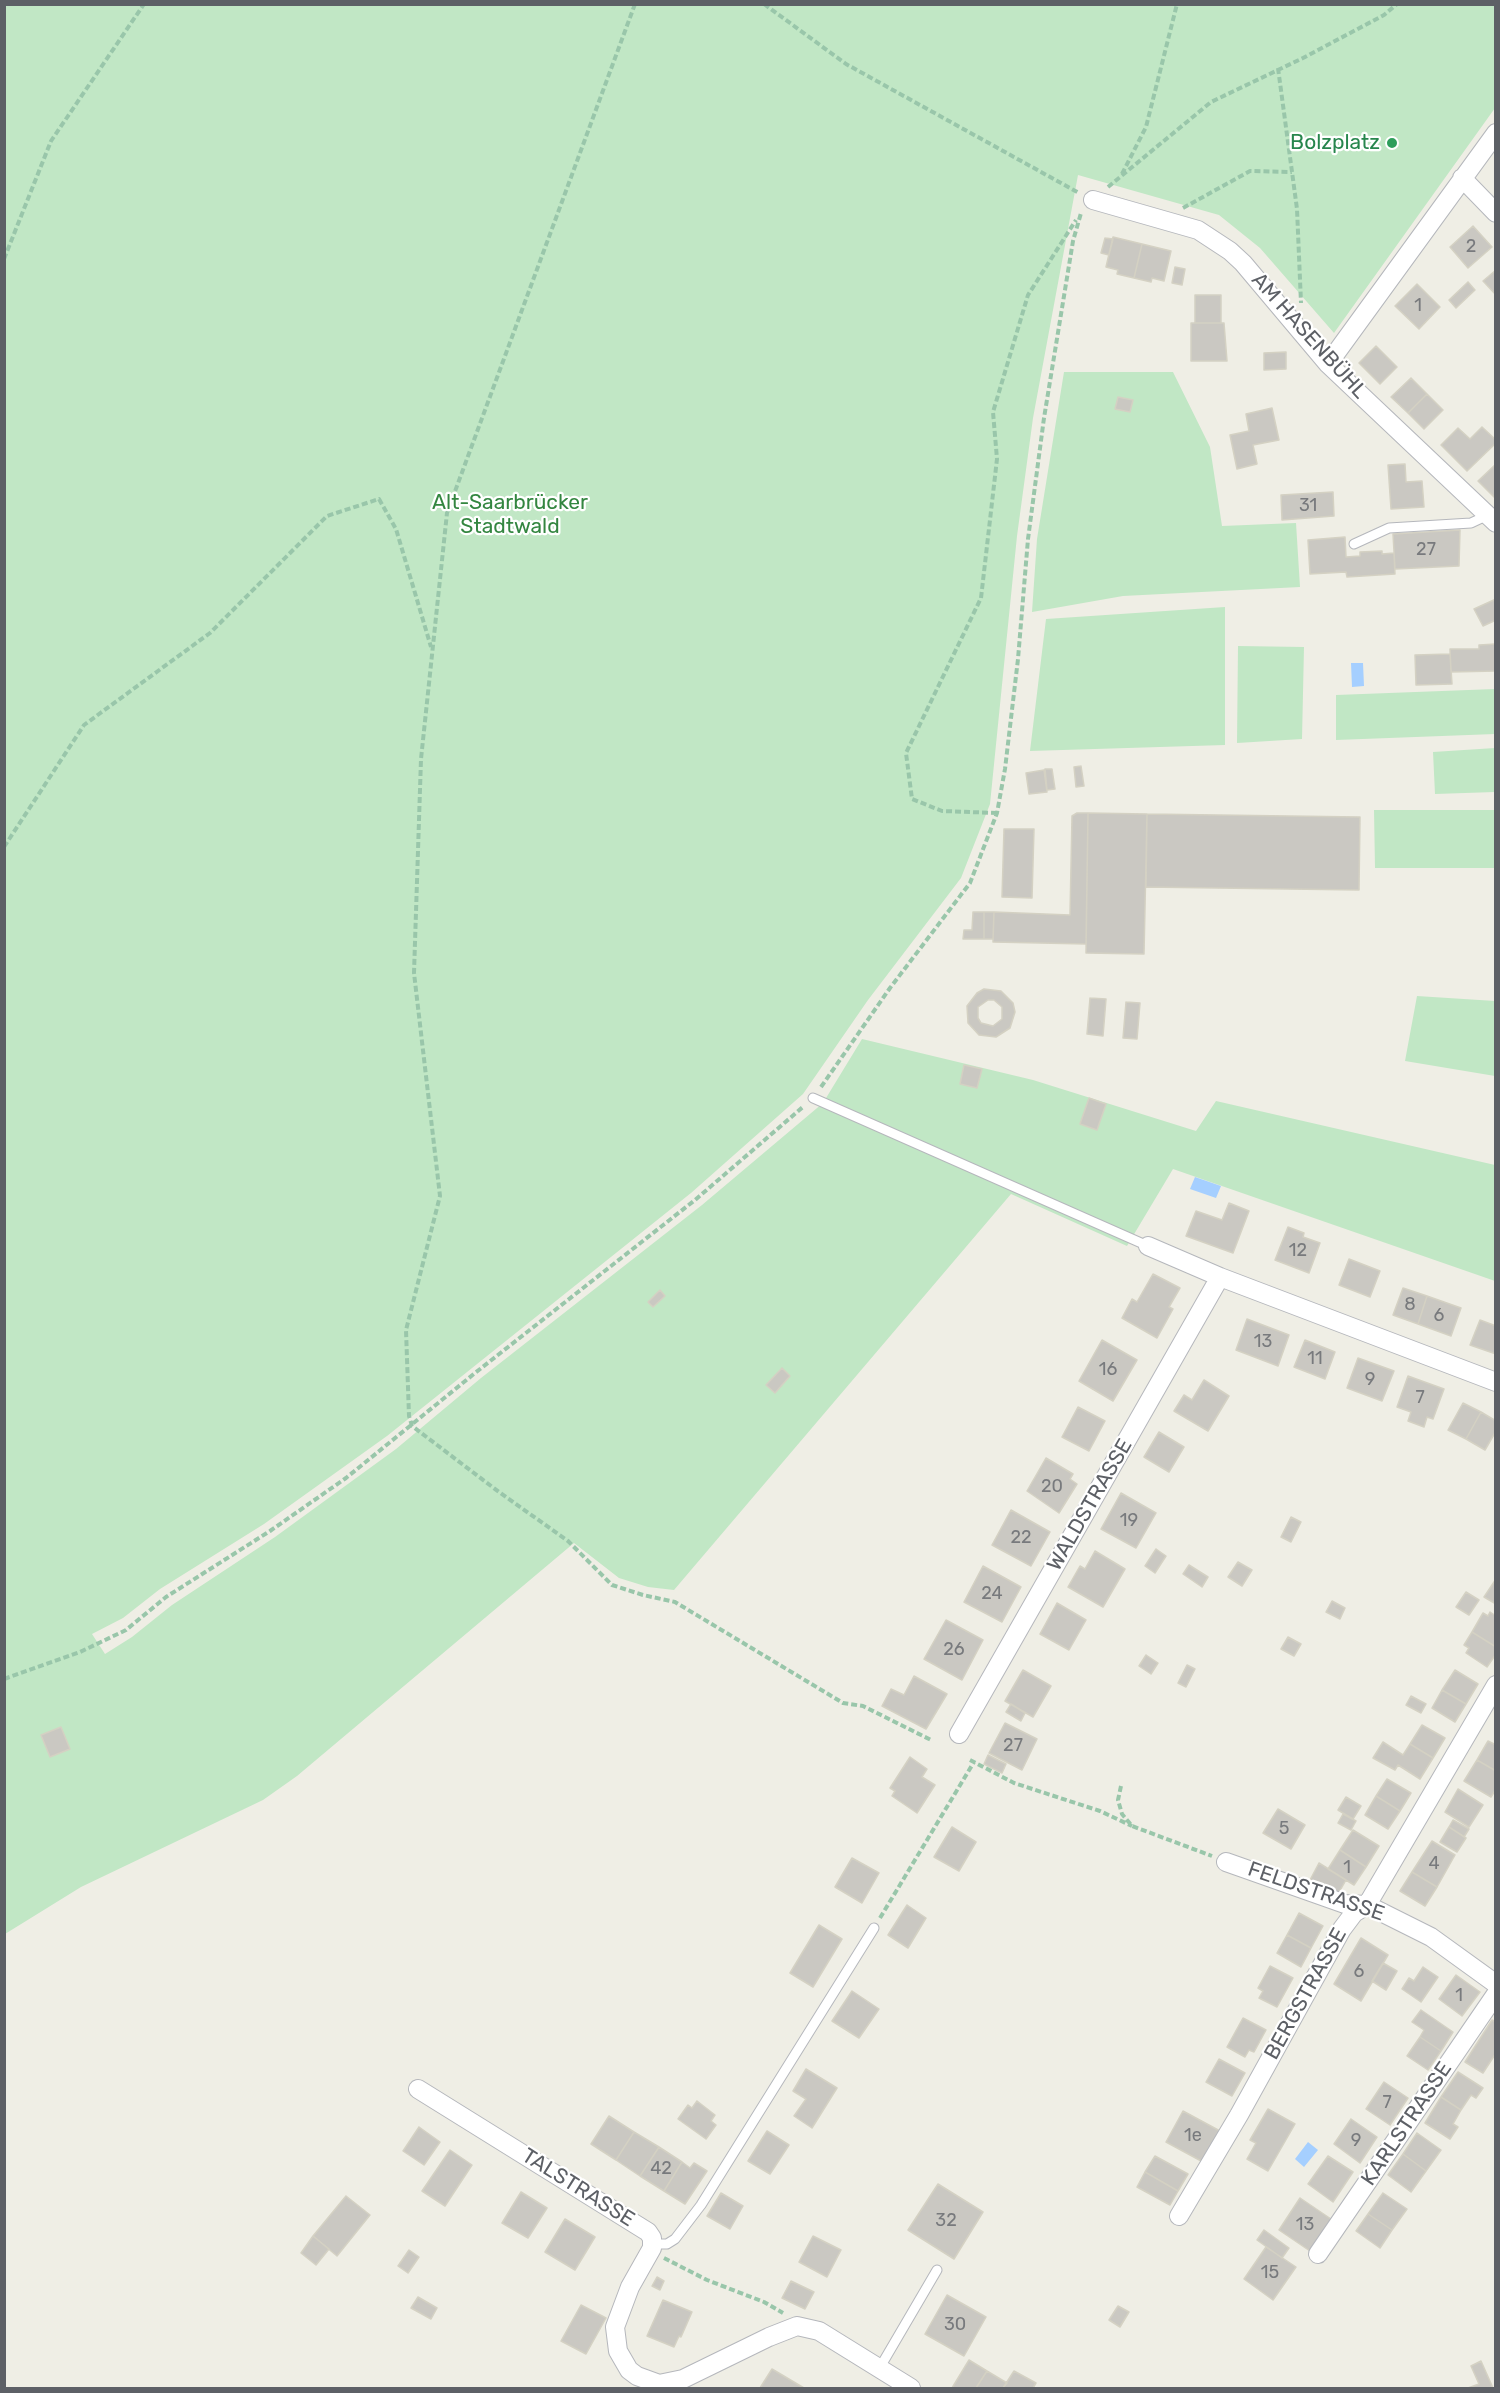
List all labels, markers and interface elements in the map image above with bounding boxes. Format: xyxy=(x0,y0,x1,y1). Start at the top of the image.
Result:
place label: Bolzplatz xyxy=(1290,130,1380,156)
marker: Bolzplatz xyxy=(1385,136,1399,150)
house number: 2 xyxy=(1466,236,1476,258)
street label: AM HASENBÜHL xyxy=(1246,268,1372,404)
house number: 1 xyxy=(1414,295,1422,317)
park label: Alt-Saarbrücker Stadtwald xyxy=(432,490,588,540)
house number: 31 xyxy=(1299,495,1317,517)
house number: 27 xyxy=(1416,539,1436,561)
house number: 12 xyxy=(1289,1240,1307,1262)
house number: 8 xyxy=(1404,1294,1416,1316)
house number: 6 xyxy=(1434,1305,1444,1327)
house number: 13 xyxy=(1254,1331,1272,1353)
house number: 11 xyxy=(1307,1348,1323,1370)
house number: 16 xyxy=(1099,1359,1117,1381)
house number: 9 xyxy=(1365,1369,1375,1391)
house number: 7 xyxy=(1415,1387,1425,1409)
street label: WALDSTRASSE xyxy=(1042,1435,1138,1575)
house number: 20 xyxy=(1041,1476,1063,1498)
house number: 19 xyxy=(1120,1510,1138,1532)
house number: 22 xyxy=(1010,1527,1032,1549)
house number: 24 xyxy=(981,1583,1003,1605)
house number: 26 xyxy=(943,1639,965,1661)
house number: 27 xyxy=(1003,1735,1023,1757)
house number: 5 xyxy=(1279,1818,1289,1840)
house number: 4 xyxy=(1428,1853,1440,1875)
street label: FELDSTRASSE xyxy=(1244,1857,1388,1927)
house number: 1 xyxy=(1343,1857,1351,1879)
street label: BERGSTRASSE xyxy=(1260,1924,1352,2064)
house number: 6 xyxy=(1354,1961,1364,1983)
house number: 1 xyxy=(1455,1985,1463,2007)
street label: KARLSTRASSE xyxy=(1356,2057,1458,2191)
house number: 7 xyxy=(1382,2092,1392,2114)
house number: 1e xyxy=(1184,2125,1202,2147)
house number: 9 xyxy=(1351,2130,1361,2152)
street label: TALSTRASSE xyxy=(517,2143,639,2233)
house number: 42 xyxy=(650,2158,672,2180)
house number: 32 xyxy=(935,2210,957,2232)
house number: 13 xyxy=(1296,2214,1314,2236)
house number: 15 xyxy=(1261,2262,1279,2284)
house number: 30 xyxy=(944,2314,966,2336)

